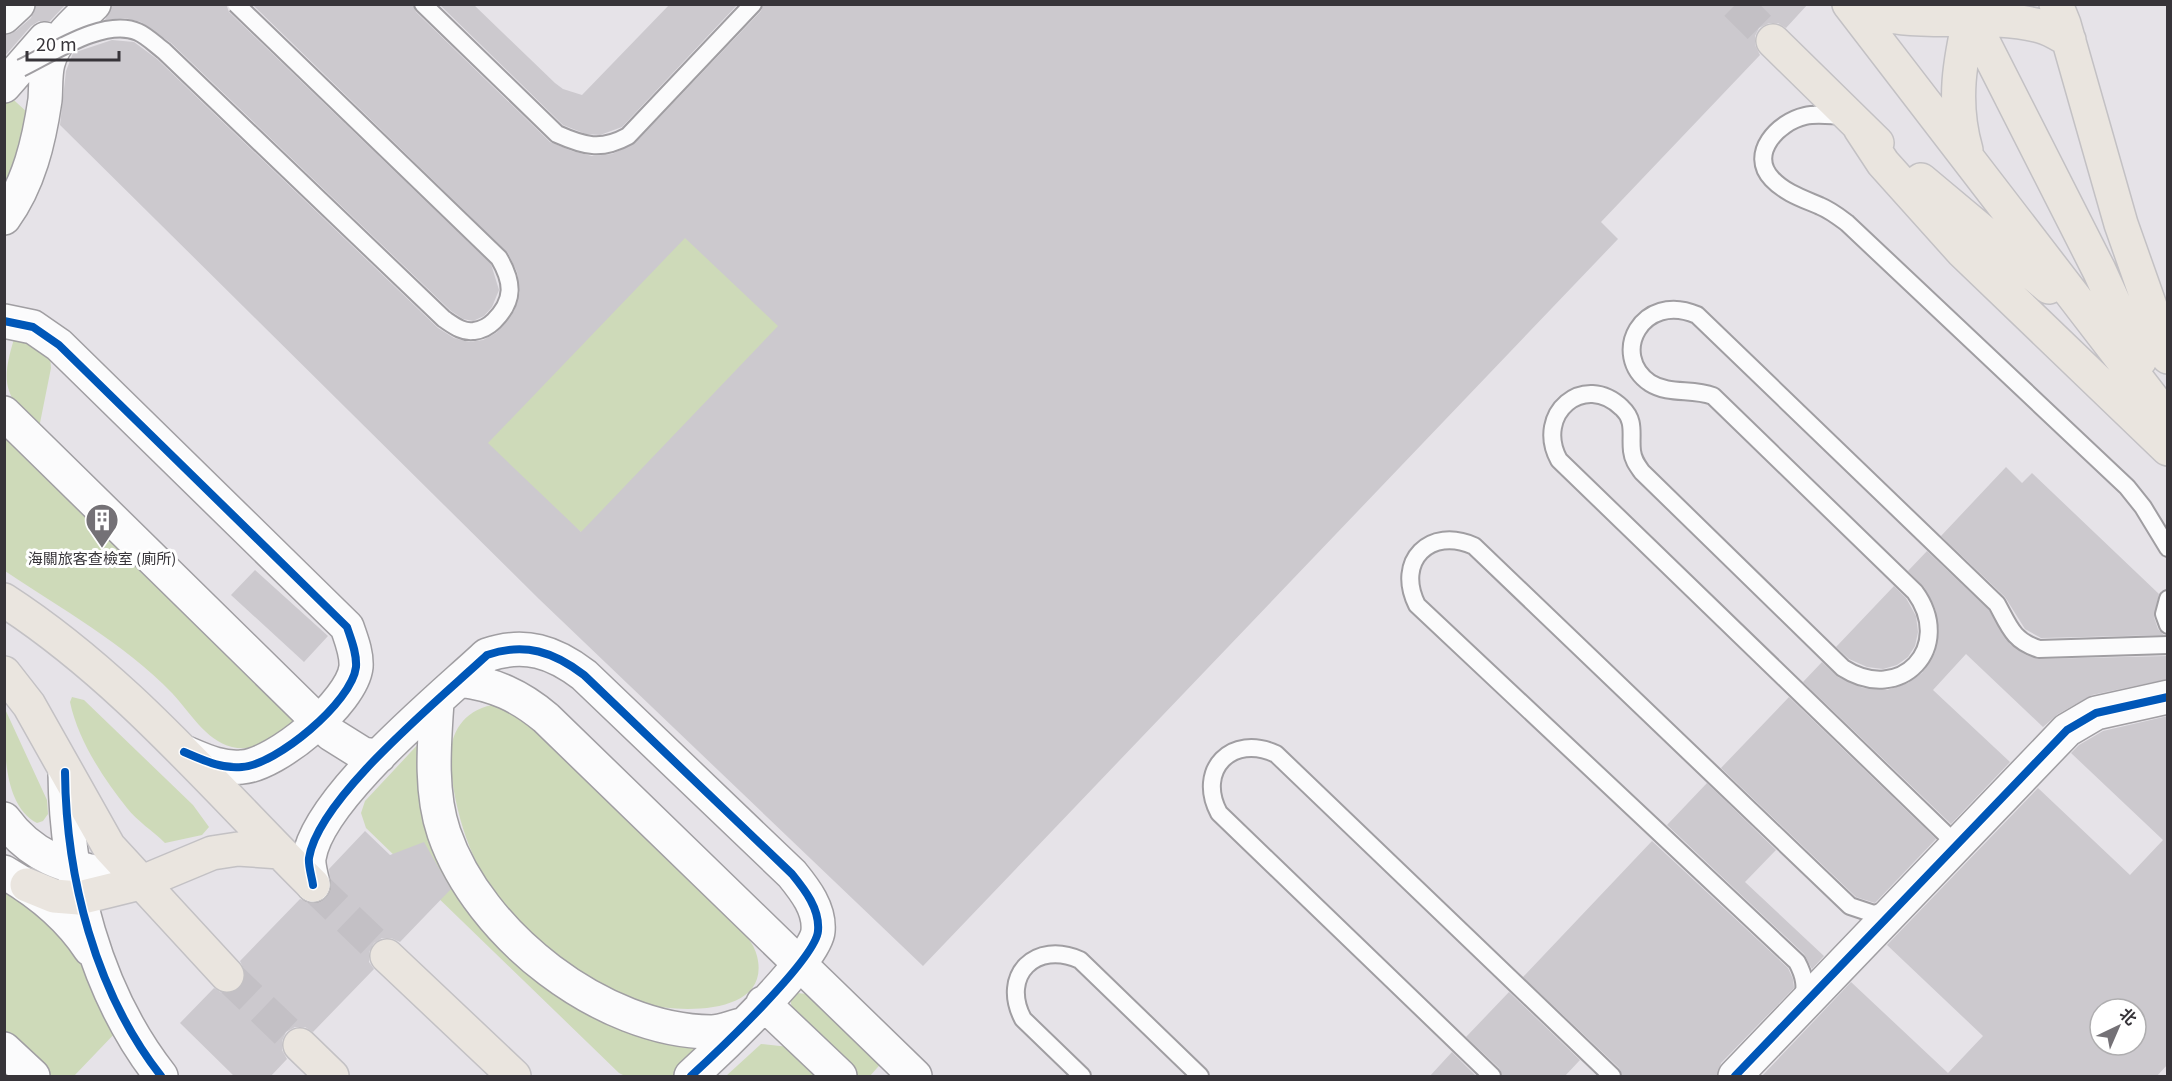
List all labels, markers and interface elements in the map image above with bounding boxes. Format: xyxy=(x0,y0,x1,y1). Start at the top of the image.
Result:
scale bar xyxy=(27,24,118,62)
text: 20 m xyxy=(36,30,77,56)
building icon: 海關旅客查檢室 (廁所) xyxy=(84,502,120,549)
place label: 海關旅客查檢室 (廁所) xyxy=(28,547,176,568)
north arrow xyxy=(2088,997,2148,1057)
text: 北 xyxy=(2115,1001,2143,1030)

